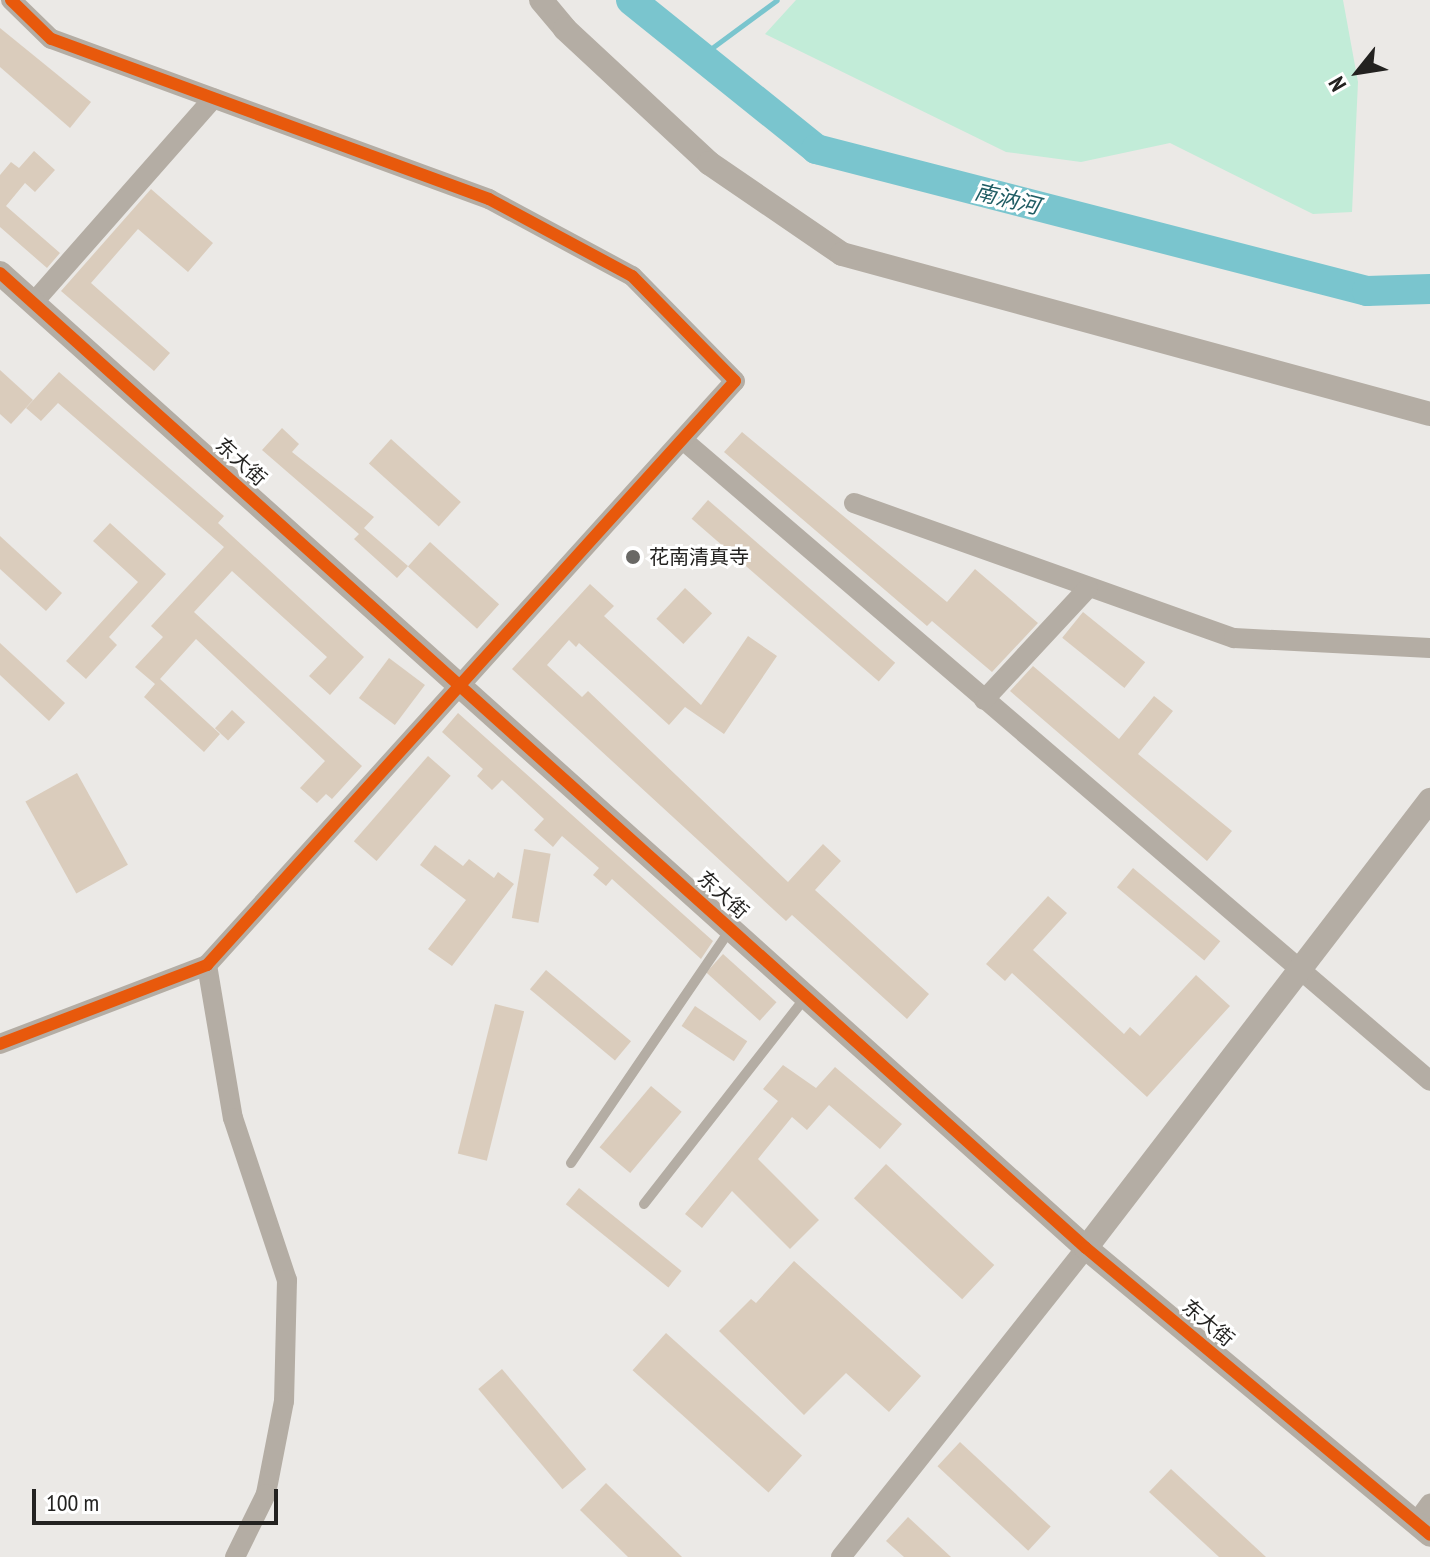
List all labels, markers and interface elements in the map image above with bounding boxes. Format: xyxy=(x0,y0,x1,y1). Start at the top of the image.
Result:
north arrow xyxy=(1318,32,1398,112)
text: N xyxy=(1322,72,1352,96)
water label: 南汭河 xyxy=(972,178,1042,220)
street label: 东大街 xyxy=(211,433,271,491)
place label: 花南清真寺 xyxy=(649,545,749,569)
marker: 花南清真寺 xyxy=(624,548,642,566)
street label: 东大街 xyxy=(693,866,753,924)
street label: 东大街 xyxy=(1177,1295,1239,1351)
scale bar xyxy=(36,1473,282,1523)
text: 100 m xyxy=(46,1487,99,1518)

